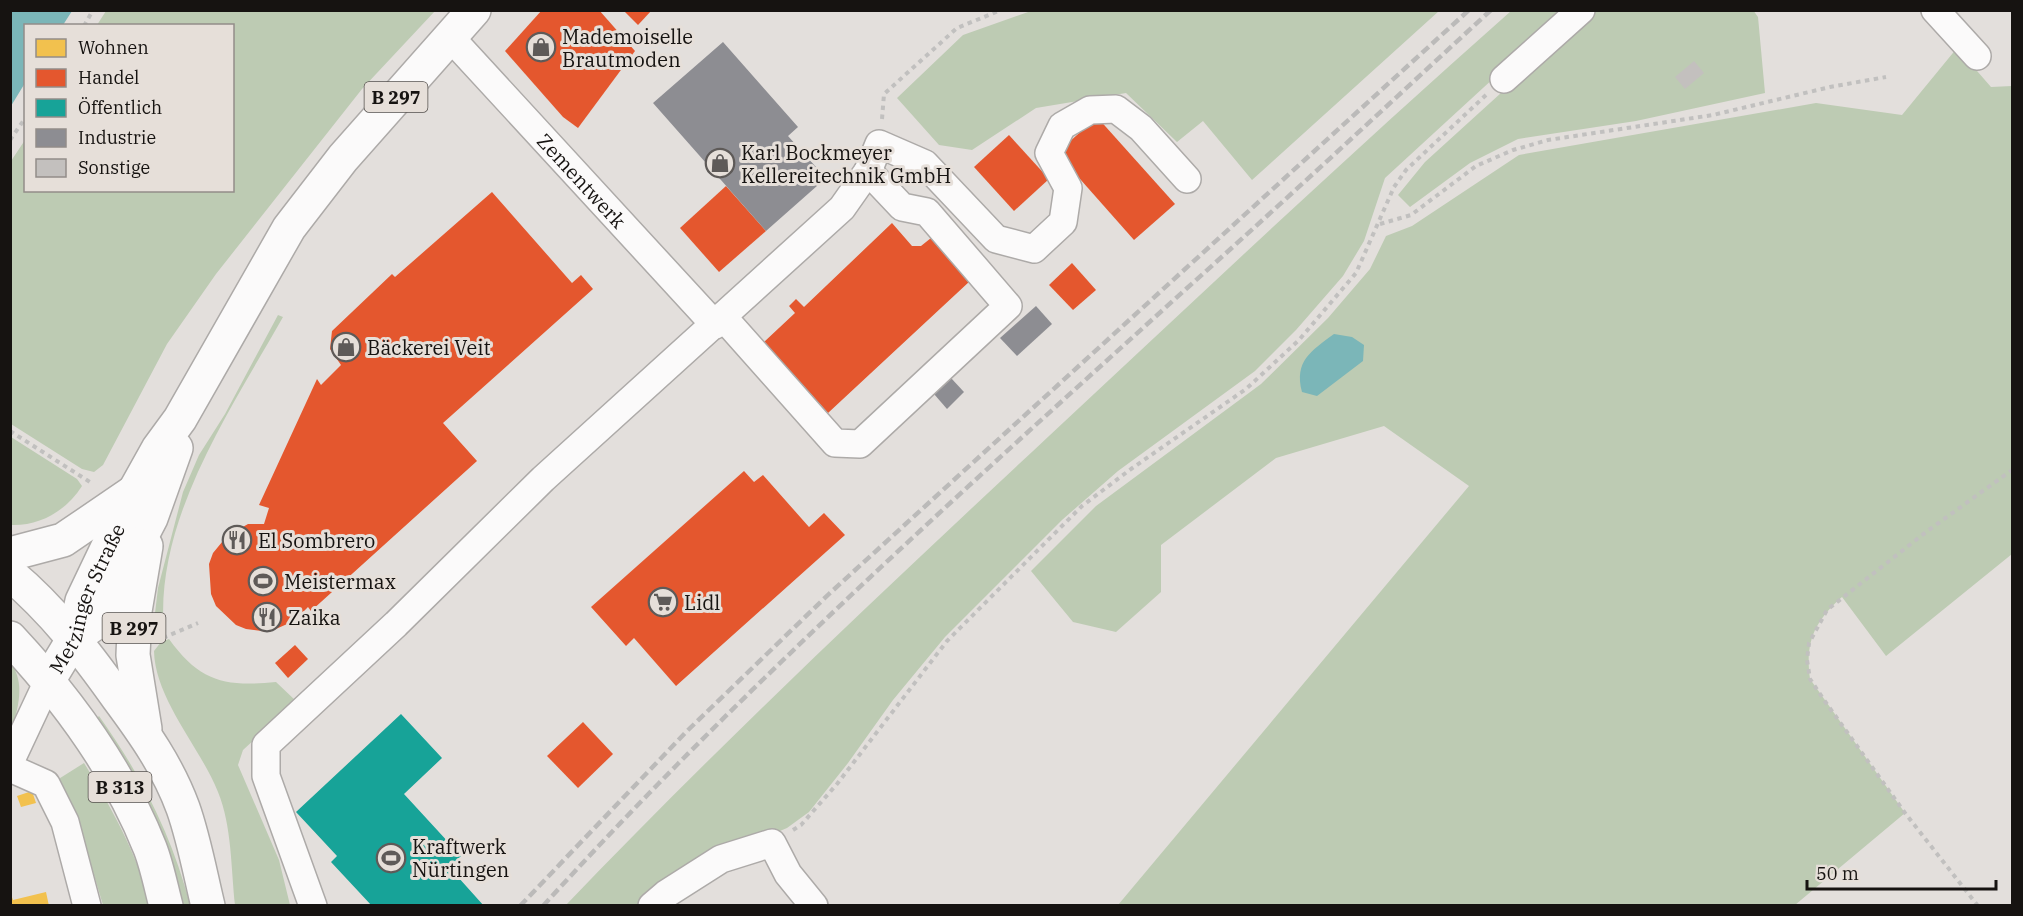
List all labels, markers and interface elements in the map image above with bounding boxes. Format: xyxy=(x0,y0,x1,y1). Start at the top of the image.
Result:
place label: Mademoiselle Brautmoden xyxy=(562,23,693,73)
legend xyxy=(24,24,234,192)
shop icon: Mademoiselle Brautmoden xyxy=(525,31,557,63)
text: Wohnen xyxy=(78,36,149,59)
text: Handel xyxy=(78,66,140,89)
road number: B 297 xyxy=(364,82,428,112)
text: Öffentlich xyxy=(78,96,162,119)
text: Industrie xyxy=(78,126,156,149)
street label: Zementwerk xyxy=(532,127,633,234)
place label: Karl Bockmeyer Kellereitechnik GmbH xyxy=(741,139,951,189)
shop icon: Karl Bockmeyer Kellereitechnik GmbH xyxy=(704,147,736,179)
text: Sonstige xyxy=(78,156,150,179)
shop icon: Bäckerei Veit xyxy=(330,331,362,363)
place label: Bäckerei Veit xyxy=(367,334,491,361)
street label: Metzinger Straße xyxy=(42,519,131,678)
restaurant icon: El Sombrero xyxy=(221,524,253,556)
place label: El Sombrero xyxy=(258,527,375,554)
sports icon: Meistermax xyxy=(247,565,279,597)
place label: Meistermax xyxy=(284,568,396,595)
supermarket icon: Lidl xyxy=(647,586,679,618)
place label: Lidl xyxy=(684,589,720,616)
restaurant icon: Zaika xyxy=(251,601,283,633)
place label: Zaika xyxy=(288,604,341,631)
road number: B 297 xyxy=(102,613,166,643)
road number: B 313 xyxy=(88,772,152,802)
place label: Kraftwerk Nürtingen xyxy=(412,833,510,883)
sports icon: Kraftwerk Nürtingen xyxy=(375,842,407,874)
scale bar xyxy=(1807,853,1996,891)
text: 50 m xyxy=(1816,862,1859,885)

